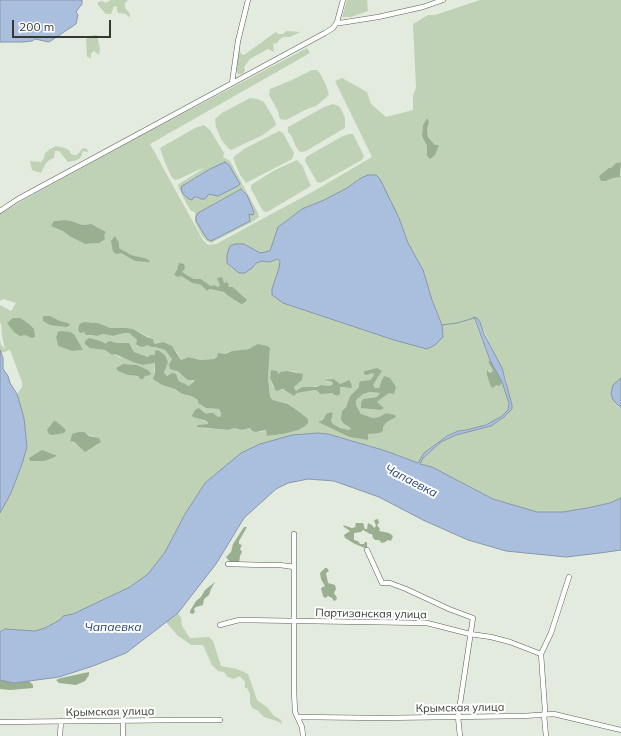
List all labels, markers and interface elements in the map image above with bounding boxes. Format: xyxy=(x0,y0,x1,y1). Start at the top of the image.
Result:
scale bar xyxy=(14,12,113,38)
text: 200 m xyxy=(19,19,54,34)
water label: Чапаевка xyxy=(382,462,440,500)
street label: Партизанская улица xyxy=(315,606,427,622)
water label: Чапаевка xyxy=(84,620,142,634)
street label: Крымская улица xyxy=(416,701,504,715)
street label: Крымская улица xyxy=(66,705,154,719)

